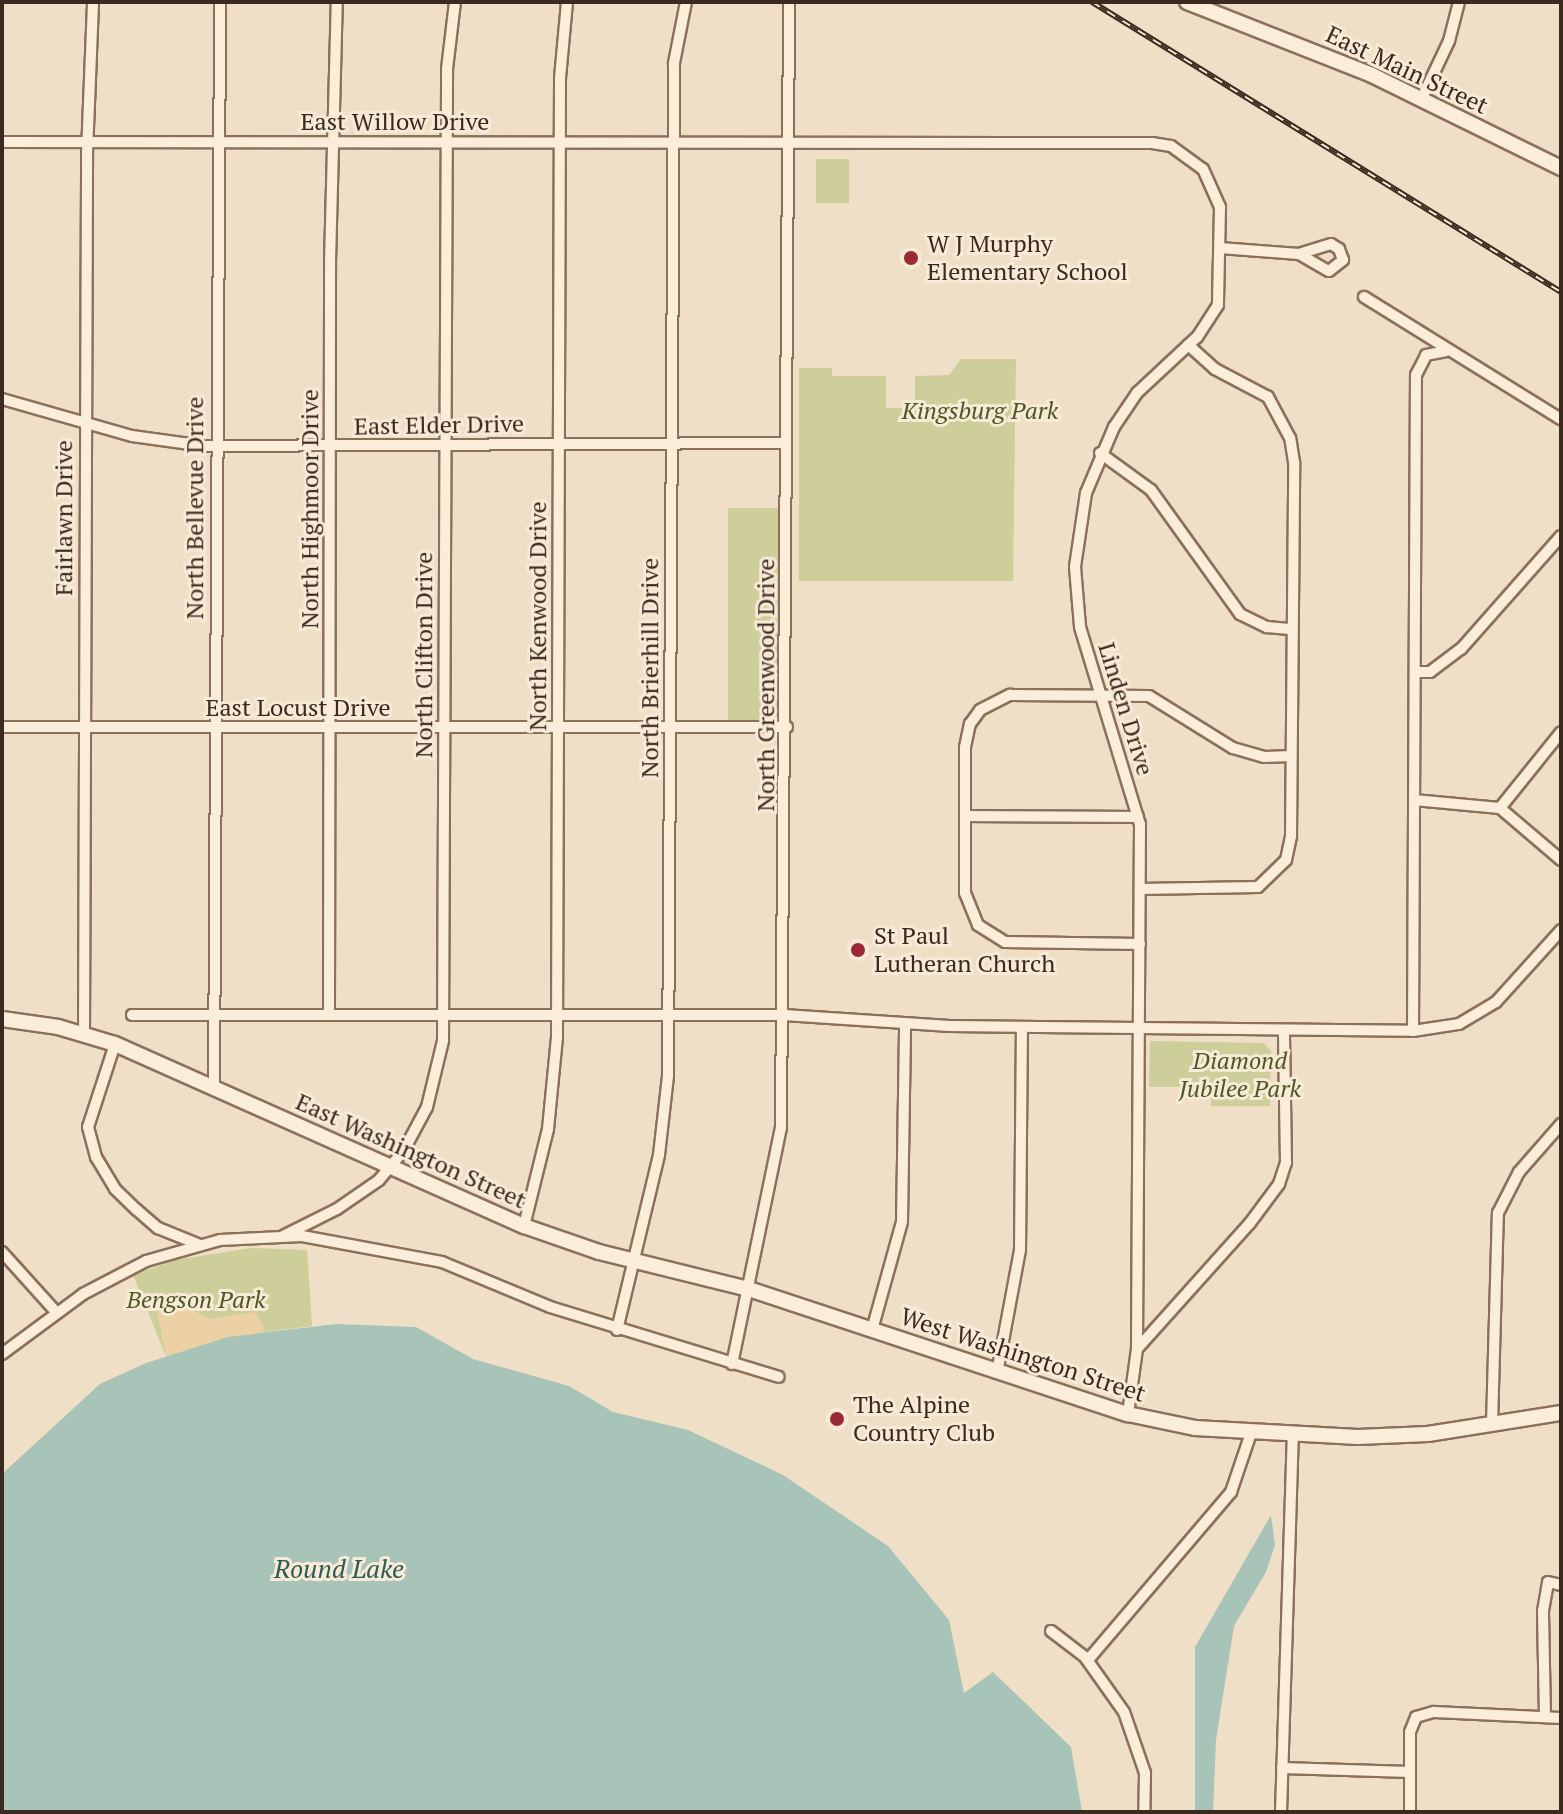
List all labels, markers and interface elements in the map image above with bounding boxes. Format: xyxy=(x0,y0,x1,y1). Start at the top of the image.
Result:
street label: East Main Street xyxy=(1321,20,1493,120)
street label: East Willow Drive xyxy=(301,108,489,136)
place label: W J Murphy Elementary School xyxy=(927,230,1128,286)
marker: W J Murphy Elementary School xyxy=(902,249,920,267)
street label: North Highmoor Drive xyxy=(296,389,324,629)
street label: North Bellevue Drive xyxy=(181,397,209,619)
park label: Kingsburg Park xyxy=(902,397,1058,425)
street label: East Elder Drive xyxy=(354,409,524,441)
street label: Fairlawn Drive xyxy=(50,440,78,596)
street label: North Kenwood Drive xyxy=(524,501,552,731)
street label: North Clifton Drive xyxy=(410,552,438,758)
street label: North Brierhill Drive xyxy=(636,558,664,778)
street label: North Greenwood Drive xyxy=(752,558,780,812)
street label: Linden Drive xyxy=(1092,639,1160,779)
street label: East Locust Drive xyxy=(206,694,390,722)
place label: St Paul Lutheran Church xyxy=(874,922,1055,978)
marker: St Paul Lutheran Church xyxy=(849,941,867,959)
park label: Diamond Jubilee Park xyxy=(1179,1047,1301,1103)
street label: East Washington Street xyxy=(291,1087,531,1215)
park label: Bengson Park xyxy=(126,1286,266,1314)
street label: West Washington Street xyxy=(897,1302,1149,1408)
place label: The Alpine Country Club xyxy=(853,1391,995,1447)
marker: The Alpine Country Club xyxy=(828,1410,846,1428)
water label: Round Lake xyxy=(274,1553,404,1585)

